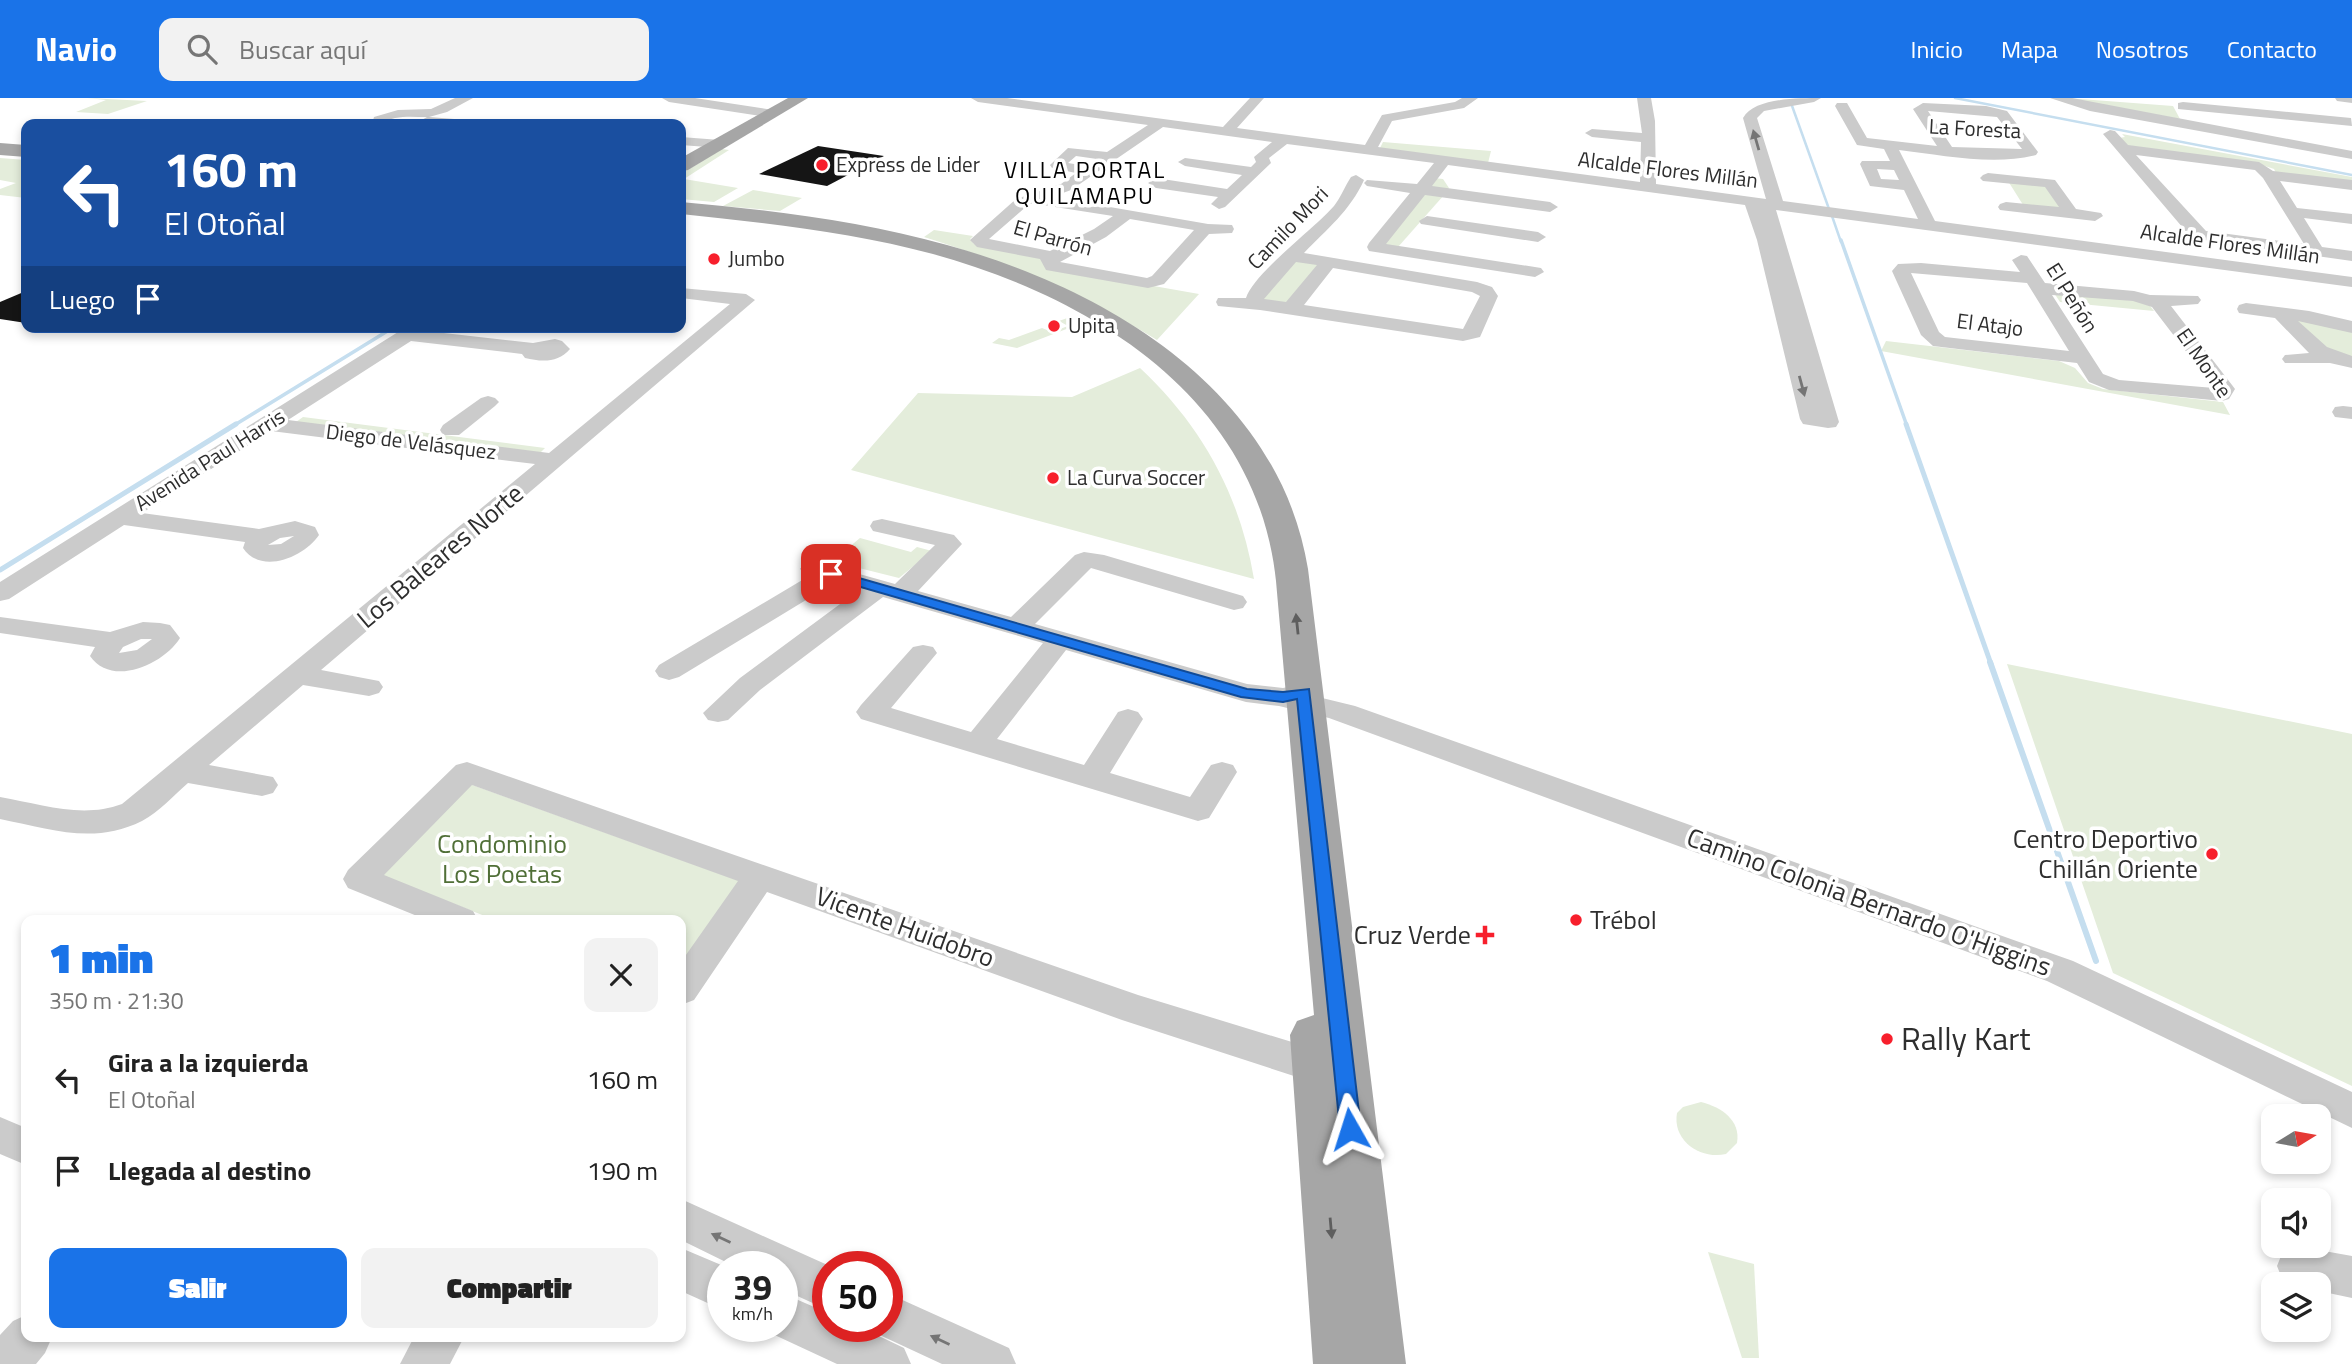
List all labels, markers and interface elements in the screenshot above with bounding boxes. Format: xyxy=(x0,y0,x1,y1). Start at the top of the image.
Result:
search box xyxy=(159,18,649,81)
text: Navio xyxy=(35,24,117,74)
icon: search xyxy=(183,30,221,68)
text: Buscar aquí xyxy=(239,30,366,69)
text: Inicio xyxy=(1911,31,1963,67)
text: Mapa xyxy=(2001,31,2058,67)
text: Nosotros xyxy=(2096,31,2189,67)
text: Contacto xyxy=(2227,31,2317,67)
street label: La Foresta xyxy=(1928,110,2022,146)
one-way arrow xyxy=(1751,129,1761,150)
text: 160 m xyxy=(164,131,298,206)
street label: Alcalde Flores Millán xyxy=(1576,142,1760,196)
icon: left xyxy=(49,147,140,238)
place label: Express de Lider xyxy=(836,148,980,180)
district label: VILLA PORTAL QUILAMAPU xyxy=(1004,152,1166,213)
marker: Express de Lider xyxy=(814,157,830,173)
street label: Camilo Mori xyxy=(1239,178,1335,276)
text: El Otoñal xyxy=(164,199,286,247)
street label: El Parrón xyxy=(1010,211,1096,264)
street label: Alcalde Flores Millán xyxy=(2138,215,2322,271)
place label: Jumbo xyxy=(728,242,785,274)
marker: Jumbo xyxy=(706,251,722,267)
street label: El Peñón xyxy=(2039,256,2107,339)
text: Luego xyxy=(49,280,115,319)
icon: arrive xyxy=(129,280,167,318)
street label: El Atajo xyxy=(1955,304,2025,344)
place label: Upita xyxy=(1068,309,1116,341)
marker: Upita xyxy=(1046,318,1062,334)
street label: El Monte xyxy=(2169,321,2241,404)
one-way arrow xyxy=(1798,376,1808,397)
street label: Avenida Paul Harris xyxy=(128,400,291,518)
street label: Diego de Velásquez xyxy=(324,415,498,467)
place label: La Curva Soccer xyxy=(1067,461,1205,493)
marker: La Curva Soccer xyxy=(1045,470,1061,486)
street label: Los Baleares Norte xyxy=(348,474,532,637)
pin xyxy=(801,544,861,604)
icon: arrive xyxy=(812,555,850,593)
one-way arrow xyxy=(1291,613,1302,635)
street label: Camino Colonia Bernardo O'Higgins xyxy=(1682,817,2057,986)
place label: Centro Deportivo Chillán Oriente xyxy=(2013,819,2198,888)
park label: Condominio Los Poetas xyxy=(437,824,567,893)
marker: Centro Deportivo Chillán Oriente xyxy=(2204,846,2220,862)
street label: Vicente Huidobro xyxy=(810,876,1000,977)
place label: Trébol xyxy=(1590,900,1657,939)
marker: Trébol xyxy=(1568,912,1584,928)
place label: Cruz Verde xyxy=(1354,915,1471,954)
text: 1 min xyxy=(49,925,153,989)
marker: Cruz Verde xyxy=(1477,927,1493,943)
button: close xyxy=(584,938,658,1012)
text: 350 m · 21:30 xyxy=(49,983,184,1018)
place label: Rally Kart xyxy=(1901,1014,2031,1062)
marker: Rally Kart xyxy=(1879,1031,1895,1047)
text: Gira a la izquierda xyxy=(108,1043,309,1082)
text: 160 m xyxy=(587,1060,658,1099)
icon: left xyxy=(49,1061,87,1099)
text: El Otoñal xyxy=(108,1082,196,1117)
position arrow xyxy=(1313,1092,1387,1166)
north arrow xyxy=(2261,1104,2331,1174)
map controls xyxy=(2261,1104,2331,1342)
text: Llegada al destino xyxy=(108,1151,311,1190)
text: 190 m xyxy=(587,1151,658,1190)
icon: arrive xyxy=(49,1152,87,1190)
button: sound xyxy=(2261,1188,2331,1258)
one-way arrow xyxy=(1326,1217,1337,1239)
one-way arrow xyxy=(711,1232,731,1244)
button: Salir xyxy=(49,1248,347,1328)
button: Compartir xyxy=(361,1248,658,1328)
speed limit sign: 50 xyxy=(812,1251,903,1342)
text: 39 xyxy=(733,1260,772,1314)
button: layers xyxy=(2261,1272,2331,1342)
text: km/h xyxy=(732,1300,773,1327)
one-way arrow xyxy=(930,1334,950,1345)

